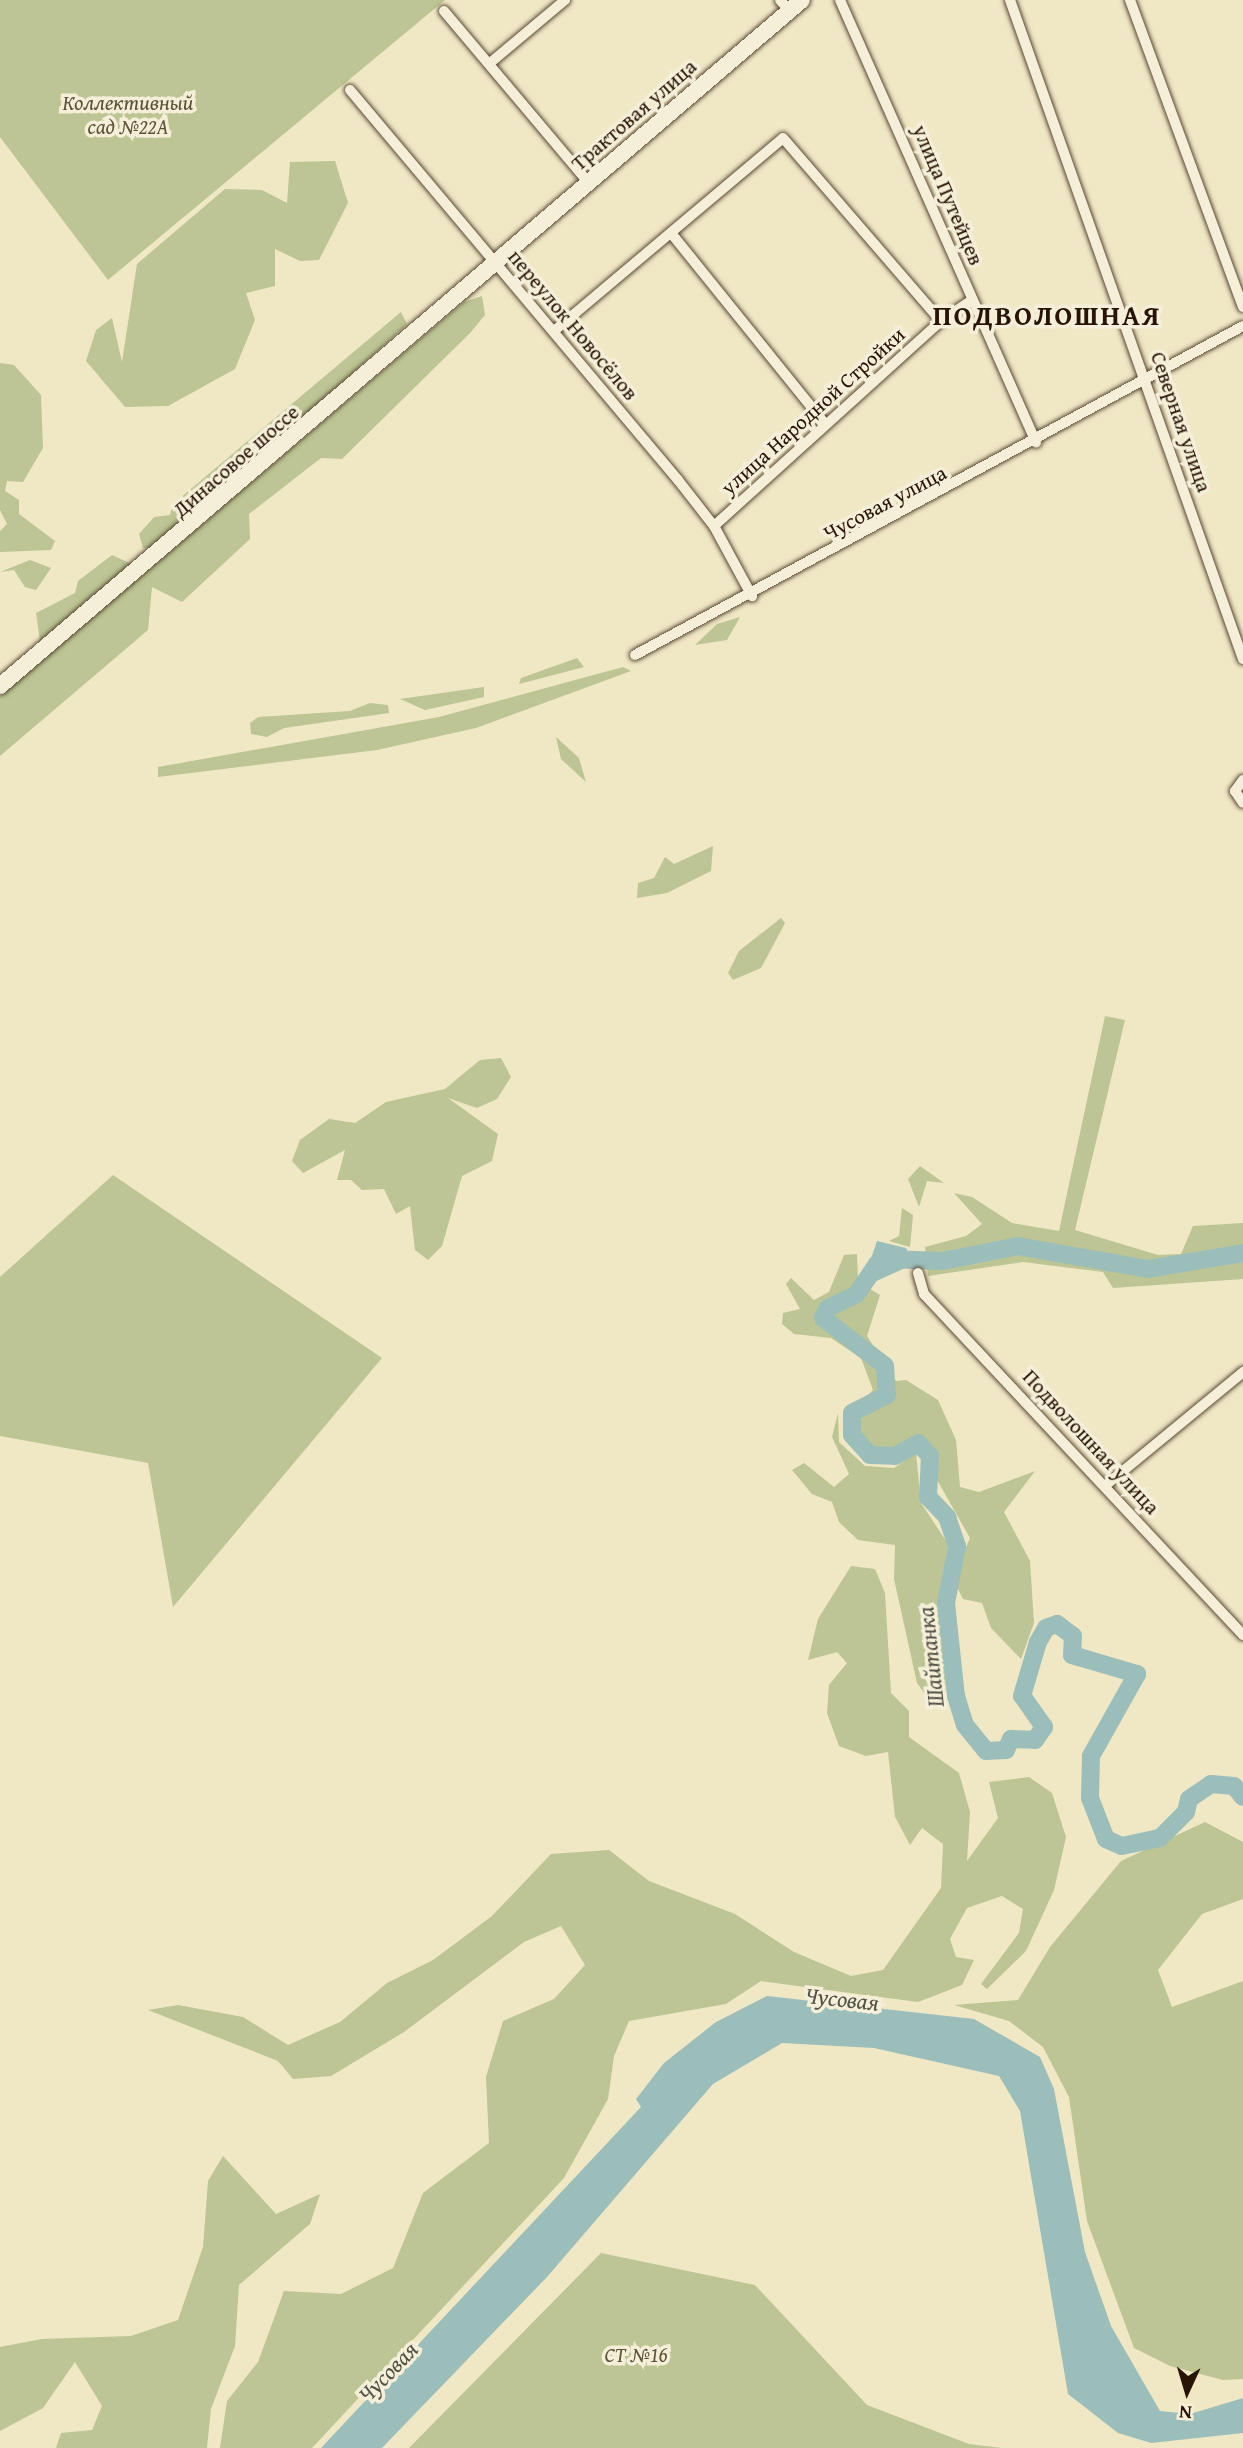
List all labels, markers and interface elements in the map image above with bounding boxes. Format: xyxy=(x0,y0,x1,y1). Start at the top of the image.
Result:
street label: Трактовая улица xyxy=(566,54,702,176)
park label: Коллективный сад №22А xyxy=(63,90,193,140)
street label: улица Путейцев xyxy=(907,121,989,269)
street label: переулок Новосёлов xyxy=(503,245,643,405)
district label: ПОДВОЛОШНАЯ xyxy=(934,298,1160,332)
street label: улица Народной Стройки xyxy=(716,322,910,500)
street label: Северная улица xyxy=(1145,348,1217,496)
street label: Динасовое шоссе xyxy=(168,399,304,523)
street label: Чусовая улица xyxy=(819,460,951,546)
street label: Подволошная улица xyxy=(1017,1364,1165,1520)
water label: Шайтанка xyxy=(912,1605,950,1709)
water label: Чусовая xyxy=(804,1981,880,2017)
water label: Чусовая xyxy=(352,2336,424,2408)
park label: СТ №16 xyxy=(604,2342,668,2368)
north arrow xyxy=(1152,2357,1222,2427)
text: N xyxy=(1178,2399,1193,2427)

